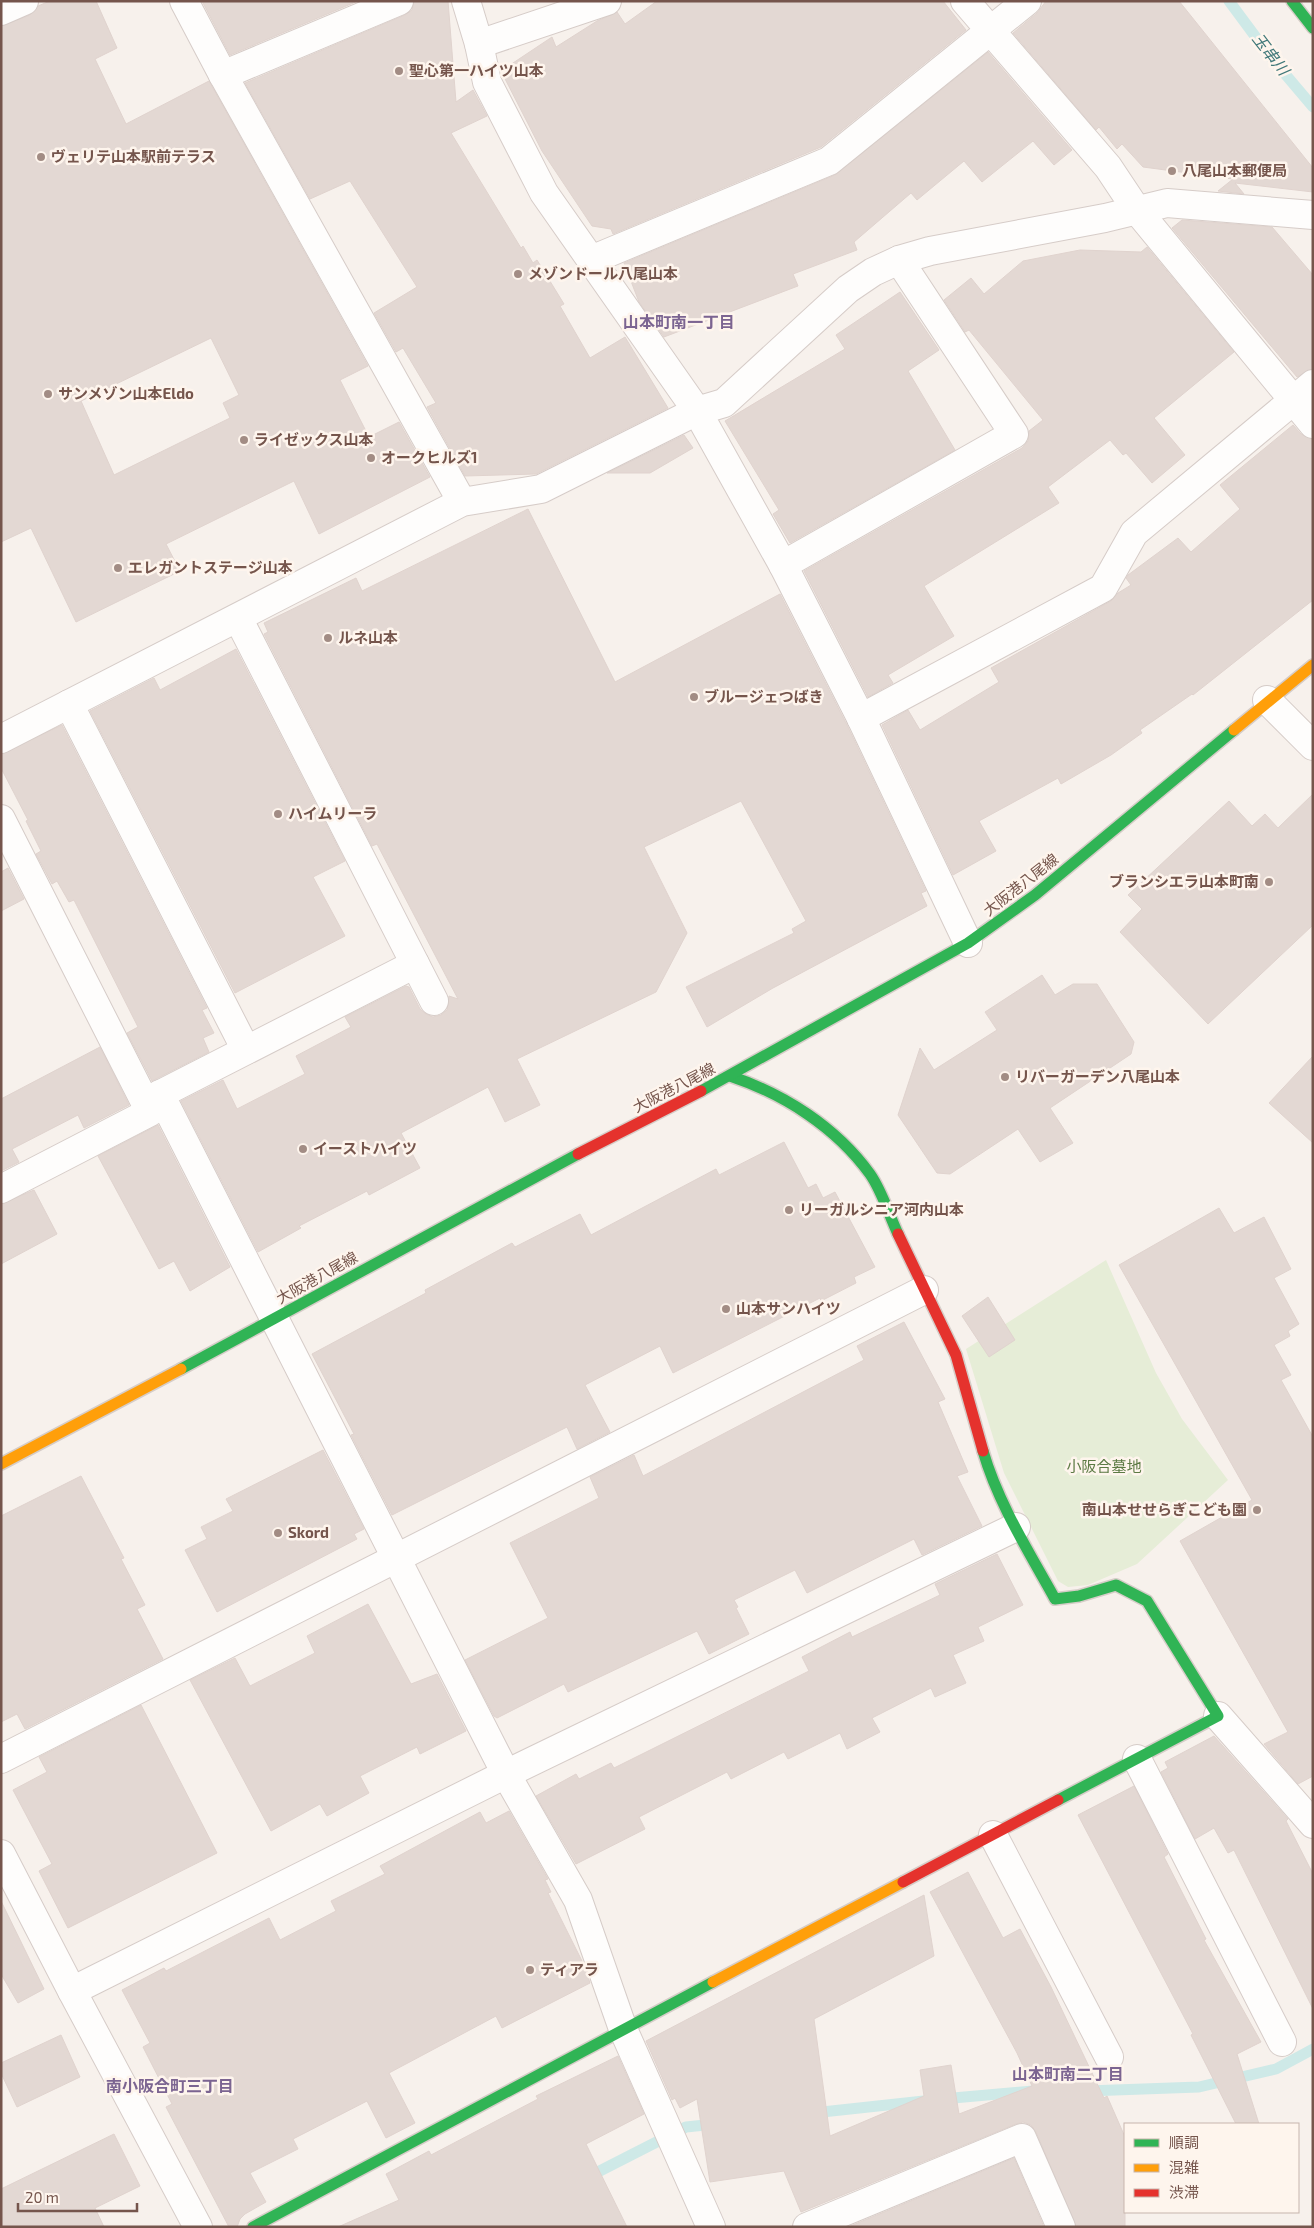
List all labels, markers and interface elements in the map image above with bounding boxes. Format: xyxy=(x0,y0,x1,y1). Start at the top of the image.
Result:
water label: 玉串川 xyxy=(1249,29,1295,80)
place label: 聖心第一ハイツ山本 xyxy=(409,61,544,79)
marker: 聖心第一ハイツ山本 xyxy=(393,65,405,77)
place label: ヴェリテ山本駅前テラス xyxy=(51,147,216,165)
marker: ヴェリテ山本駅前テラス xyxy=(35,151,47,163)
place label: 八尾山本郵便局 xyxy=(1182,161,1287,179)
marker: 八尾山本郵便局 xyxy=(1166,165,1178,177)
place label: メゾンドール八尾山本 xyxy=(528,264,678,282)
marker: メゾンドール八尾山本 xyxy=(512,268,524,280)
district label: 山本町南一丁目 xyxy=(623,312,735,331)
place label: サンメゾン山本Eldo xyxy=(58,384,194,402)
marker: サンメゾン山本Eldo xyxy=(42,388,54,400)
place label: ライゼックス山本 xyxy=(254,430,374,448)
marker: ライゼックス山本 xyxy=(238,434,250,446)
place label: オークヒルズ1 xyxy=(381,448,477,466)
marker: オークヒルズ1 xyxy=(365,452,377,464)
place label: エレガントステージ山本 xyxy=(128,558,293,576)
marker: エレガントステージ山本 xyxy=(112,562,124,574)
place label: ルネ山本 xyxy=(338,628,398,646)
marker: ルネ山本 xyxy=(322,632,334,644)
place label: ブルージェつばき xyxy=(704,687,824,705)
marker: ブルージェつばき xyxy=(688,691,700,703)
place label: ハイムリーラ xyxy=(288,804,377,822)
marker: ハイムリーラ xyxy=(272,808,284,820)
street label: 大阪港八尾線 xyxy=(979,849,1061,919)
place label: ブランシエラ山本町南 xyxy=(1109,872,1259,890)
marker: ブランシエラ山本町南 xyxy=(1263,876,1275,888)
street label: 大阪港八尾線 xyxy=(629,1059,718,1116)
place label: リバーガーデン八尾山本 xyxy=(1015,1067,1180,1085)
marker: リバーガーデン八尾山本 xyxy=(999,1071,1011,1083)
place label: イーストハイツ xyxy=(313,1139,417,1157)
marker: イーストハイツ xyxy=(297,1143,309,1155)
place label: リーガルシニア河内山本 xyxy=(799,1200,964,1218)
marker: リーガルシニア河内山本 xyxy=(783,1204,795,1216)
street label: 大阪港八尾線 xyxy=(273,1247,360,1307)
place label: 山本サンハイツ xyxy=(736,1299,841,1317)
marker: 山本サンハイツ xyxy=(720,1303,732,1315)
park label: 小阪合墓地 xyxy=(1066,1457,1142,1475)
place label: 南山本せせらぎこども園 xyxy=(1082,1500,1247,1518)
marker: 南山本せせらぎこども園 xyxy=(1251,1504,1263,1516)
place label: Skord xyxy=(288,1523,329,1541)
marker: Skord xyxy=(272,1527,284,1539)
place label: ティアラ xyxy=(540,1960,599,1978)
marker: ティアラ xyxy=(524,1964,536,1976)
district label: 山本町南二丁目 xyxy=(1012,2064,1124,2083)
district label: 南小阪合町三丁目 xyxy=(106,2076,234,2095)
legend xyxy=(1124,2123,1299,2213)
text: 順調 xyxy=(1169,2133,1199,2151)
text: 混雑 xyxy=(1169,2158,1199,2176)
scale bar xyxy=(18,2180,136,2212)
text: 渋滞 xyxy=(1169,2183,1199,2201)
text: 20 m xyxy=(25,2188,59,2206)

